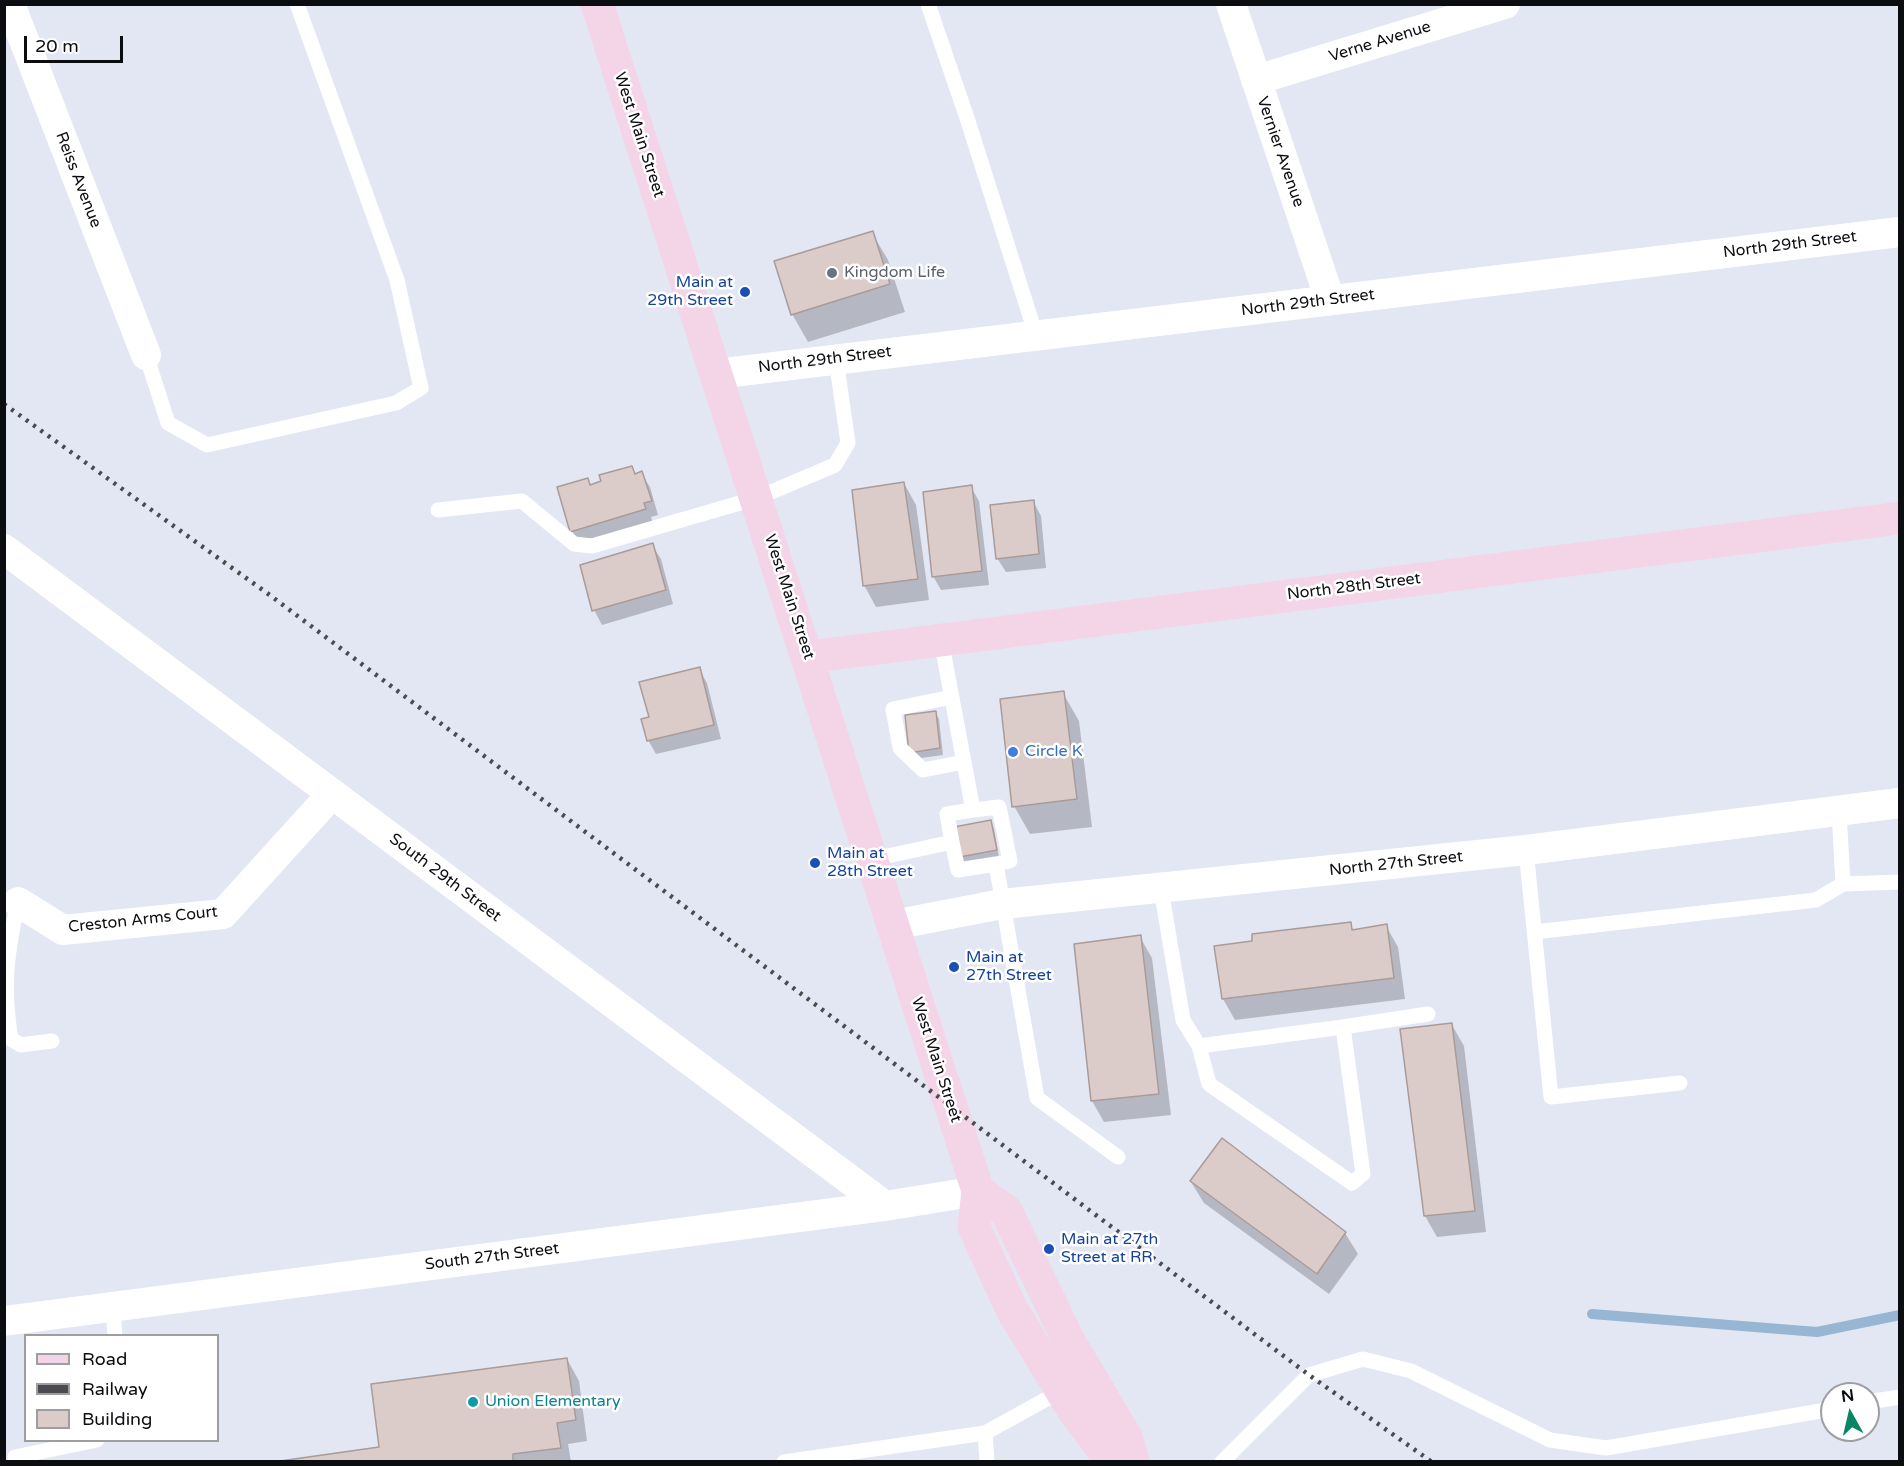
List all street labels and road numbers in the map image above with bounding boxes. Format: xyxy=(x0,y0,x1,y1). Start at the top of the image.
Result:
street label: Verne Avenue xyxy=(1327,17,1433,67)
street label: West Main Street xyxy=(610,70,668,200)
street label: Vernier Avenue xyxy=(1252,94,1308,210)
street label: Reiss Avenue xyxy=(51,129,105,231)
street label: North 29th Street xyxy=(1722,227,1858,263)
street label: North 29th Street xyxy=(1240,285,1376,321)
street label: North 29th Street xyxy=(757,342,893,378)
street label: West Main Street xyxy=(760,532,818,662)
street label: North 28th Street xyxy=(1286,569,1422,605)
street label: South 29th Street xyxy=(385,830,505,926)
street label: North 27th Street xyxy=(1328,847,1464,881)
street label: Creston Arms Court xyxy=(67,903,219,937)
street label: West Main Street xyxy=(907,995,965,1125)
street label: South 27th Street xyxy=(424,1239,560,1275)

